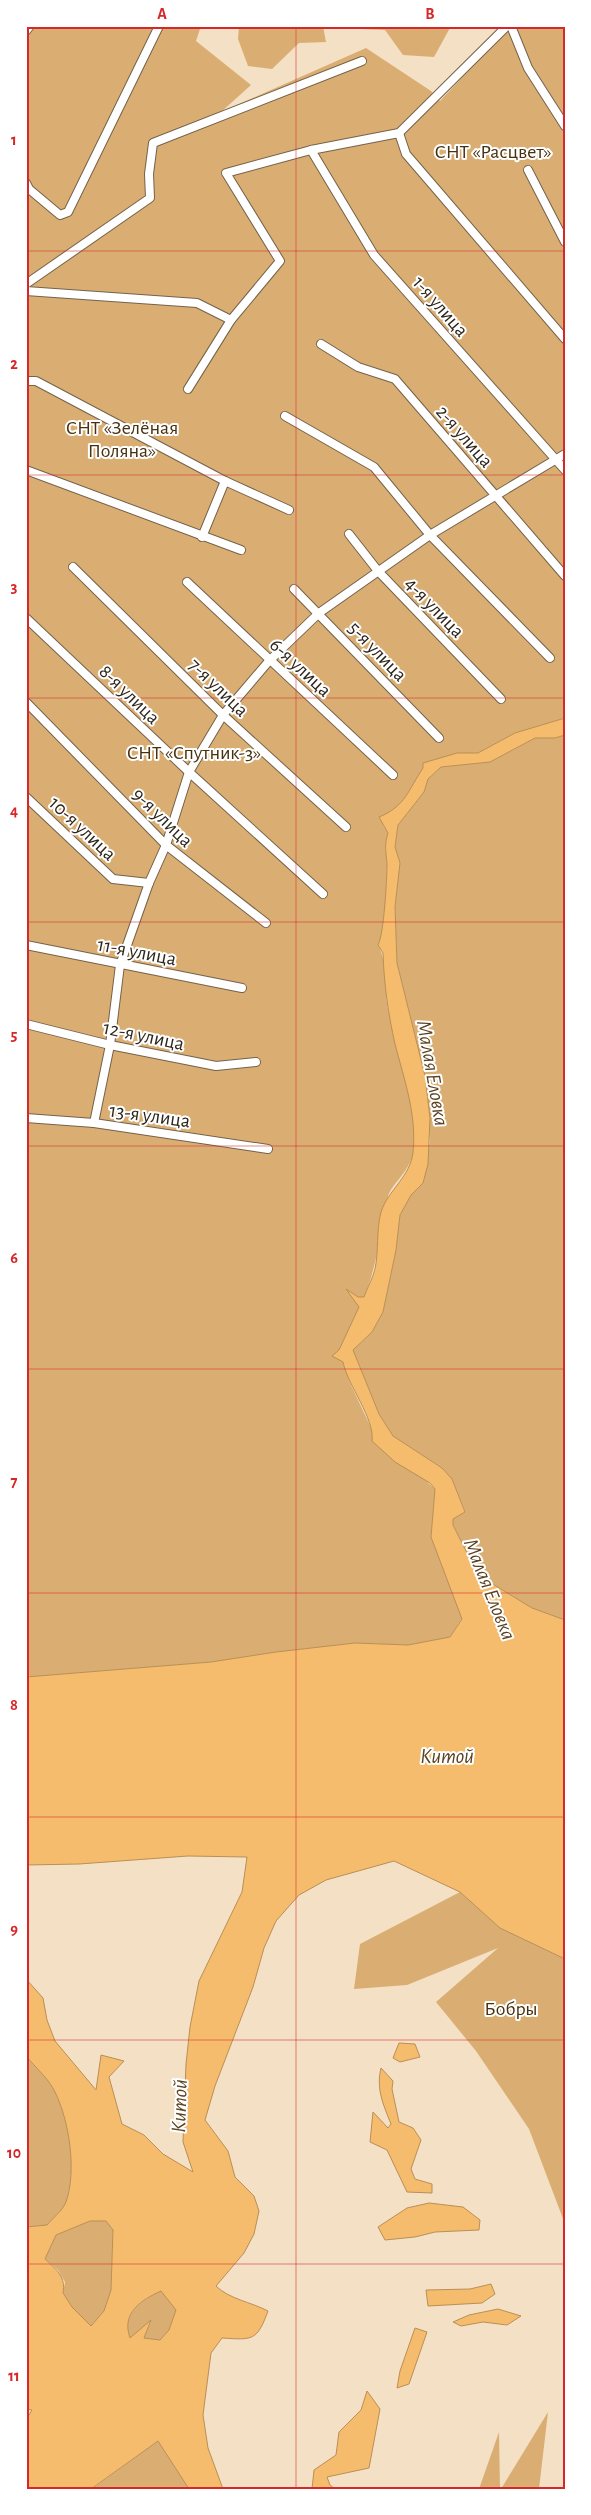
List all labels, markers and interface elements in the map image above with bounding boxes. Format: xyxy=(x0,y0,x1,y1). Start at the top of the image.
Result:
text: A xyxy=(157,6,167,22)
text: B xyxy=(425,6,435,22)
text: 1 xyxy=(11,132,17,148)
park label: СНТ «Расцвет» xyxy=(434,142,552,162)
street label: 1-я улица xyxy=(409,273,472,341)
text: 2 xyxy=(10,356,18,372)
street label: 2-я улица xyxy=(432,402,496,472)
park label: СНТ «Зелёная Поляна» xyxy=(66,418,178,461)
street label: 4-я улица xyxy=(401,573,468,642)
text: 3 xyxy=(11,579,18,595)
street label: 5-я улица xyxy=(344,618,410,685)
street label: 6-я улица xyxy=(266,635,335,701)
street label: 7-я улица xyxy=(185,655,252,721)
street label: 8-я улица xyxy=(95,661,163,728)
park label: СНТ «Спутник-3» xyxy=(127,743,261,763)
street label: 9-я улица xyxy=(128,784,196,851)
street label: 10-я улица xyxy=(45,793,120,865)
text: 4 xyxy=(10,803,18,819)
street label: 11-я улица xyxy=(96,935,178,969)
street label: 12-я улица xyxy=(102,1018,186,1054)
water label: Малая Еловка xyxy=(413,1018,452,1128)
text: 5 xyxy=(11,1027,18,1043)
street label: 13-я улица xyxy=(108,1100,192,1132)
text: 6 xyxy=(10,1250,18,1266)
text: 7 xyxy=(11,1474,18,1490)
water label: Малая Еловка xyxy=(460,1536,519,1643)
text: 8 xyxy=(10,1697,18,1713)
water label: Китой xyxy=(420,1746,474,1767)
text: 9 xyxy=(10,1921,18,1937)
park label: Бобры xyxy=(484,1999,538,2019)
water label: Китой xyxy=(168,2079,191,2133)
text: 10 xyxy=(7,2145,21,2161)
text: 11 xyxy=(8,2368,20,2384)

